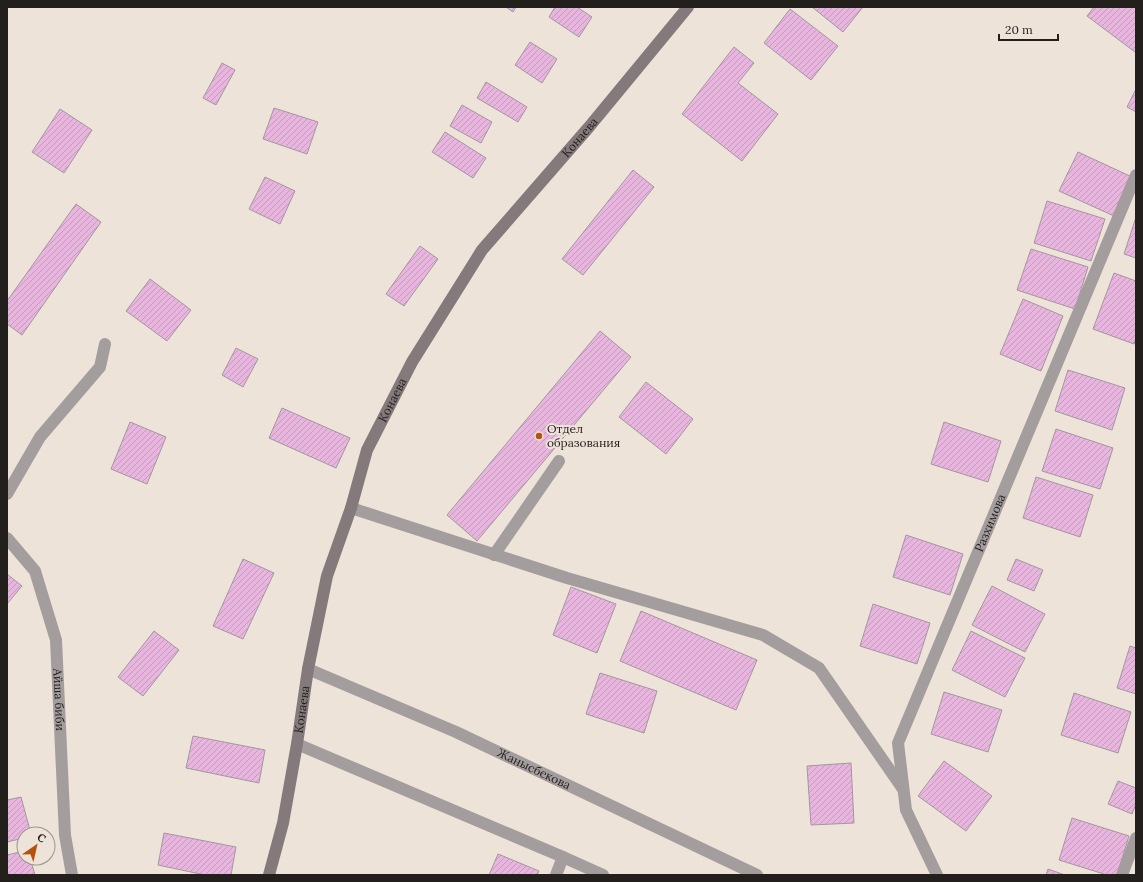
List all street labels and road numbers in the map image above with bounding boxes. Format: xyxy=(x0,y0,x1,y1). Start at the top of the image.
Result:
street label: Конаева xyxy=(558,114,601,160)
street label: Конаева xyxy=(374,375,410,425)
street label: Разхимова xyxy=(971,492,1008,554)
street label: Айша биби xyxy=(50,667,68,731)
street label: Конаева xyxy=(291,685,312,734)
street label: Жанысбекова xyxy=(495,745,573,792)

